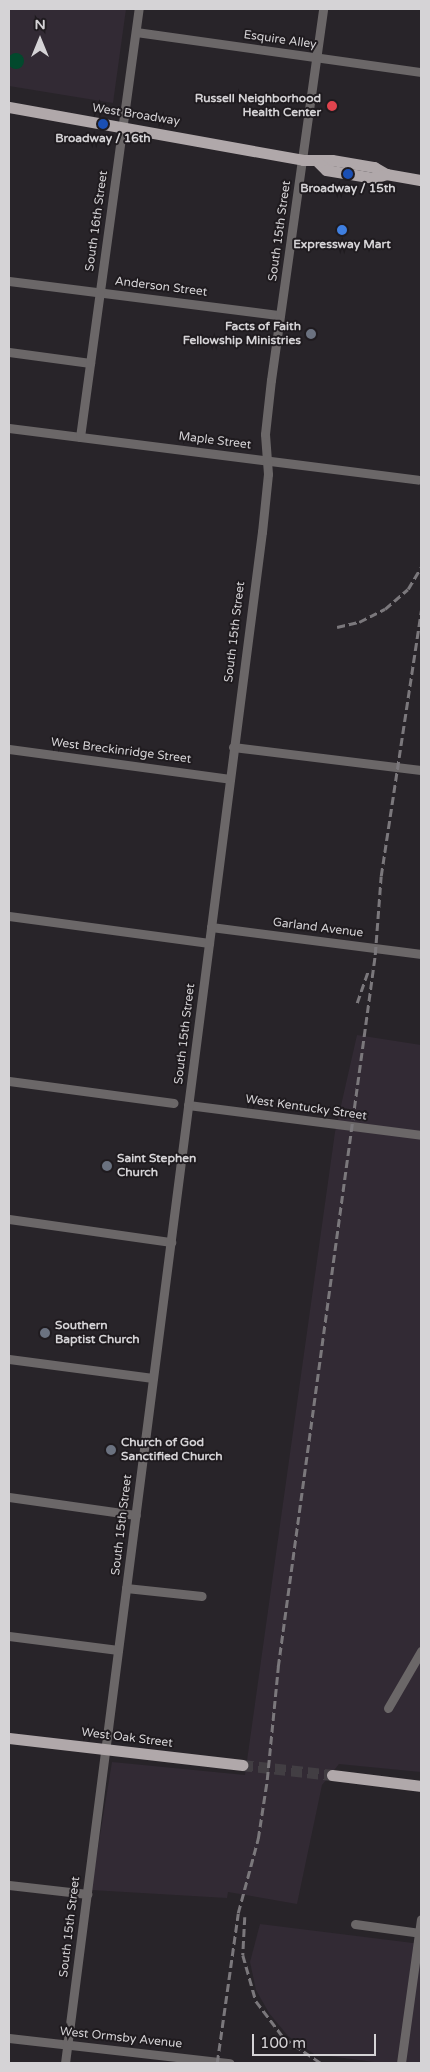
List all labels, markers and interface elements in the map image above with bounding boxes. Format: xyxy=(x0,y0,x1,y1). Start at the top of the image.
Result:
north arrow xyxy=(15,15,65,65)
text: N xyxy=(34,16,46,33)
street label: Esquire Alley xyxy=(243,28,317,52)
place label: Russell Neighborhood Health Center xyxy=(195,92,321,120)
marker: Russell Neighborhood Health Center xyxy=(325,99,339,113)
street label: West Broadway xyxy=(91,101,181,129)
marker: Broadway / 16th xyxy=(97,118,109,130)
place label: Broadway / 16th xyxy=(55,132,151,146)
marker: Broadway / 15th xyxy=(342,168,354,180)
street label: South 16th Street xyxy=(83,170,111,272)
street label: South 15th Street xyxy=(266,180,294,282)
place label: Broadway / 15th xyxy=(300,182,396,196)
marker: Expressway Mart xyxy=(336,224,348,236)
place label: Expressway Mart xyxy=(293,238,391,252)
street label: Anderson Street xyxy=(114,274,208,300)
place label: Facts of Faith Fellowship Ministries xyxy=(183,320,301,348)
marker: Facts of Faith Fellowship Ministries xyxy=(305,328,317,340)
street label: Maple Street xyxy=(178,429,252,453)
street label: South 15th Street xyxy=(222,581,248,683)
street label: West Breckinridge Street xyxy=(50,735,192,767)
street label: Garland Avenue xyxy=(272,915,364,941)
street label: South 15th Street xyxy=(172,983,198,1085)
street label: West Kentucky Street xyxy=(244,1092,368,1124)
place label: Saint Stephen Church xyxy=(117,1152,196,1180)
marker: Saint Stephen Church xyxy=(101,1160,113,1172)
place label: Southern Baptist Church xyxy=(55,1319,140,1347)
marker: Southern Baptist Church xyxy=(39,1327,51,1339)
place label: Church of God Sanctified Church xyxy=(121,1436,223,1464)
marker: Church of God Sanctified Church xyxy=(105,1444,117,1456)
street label: South 15th Street xyxy=(109,1474,135,1576)
street label: West Oak Street xyxy=(80,1725,174,1751)
street label: South 15th Street xyxy=(57,1876,83,1978)
street label: West Ormsby Avenue xyxy=(59,2024,183,2052)
scale bar xyxy=(255,2024,379,2056)
text: 100 m xyxy=(260,2034,306,2052)

